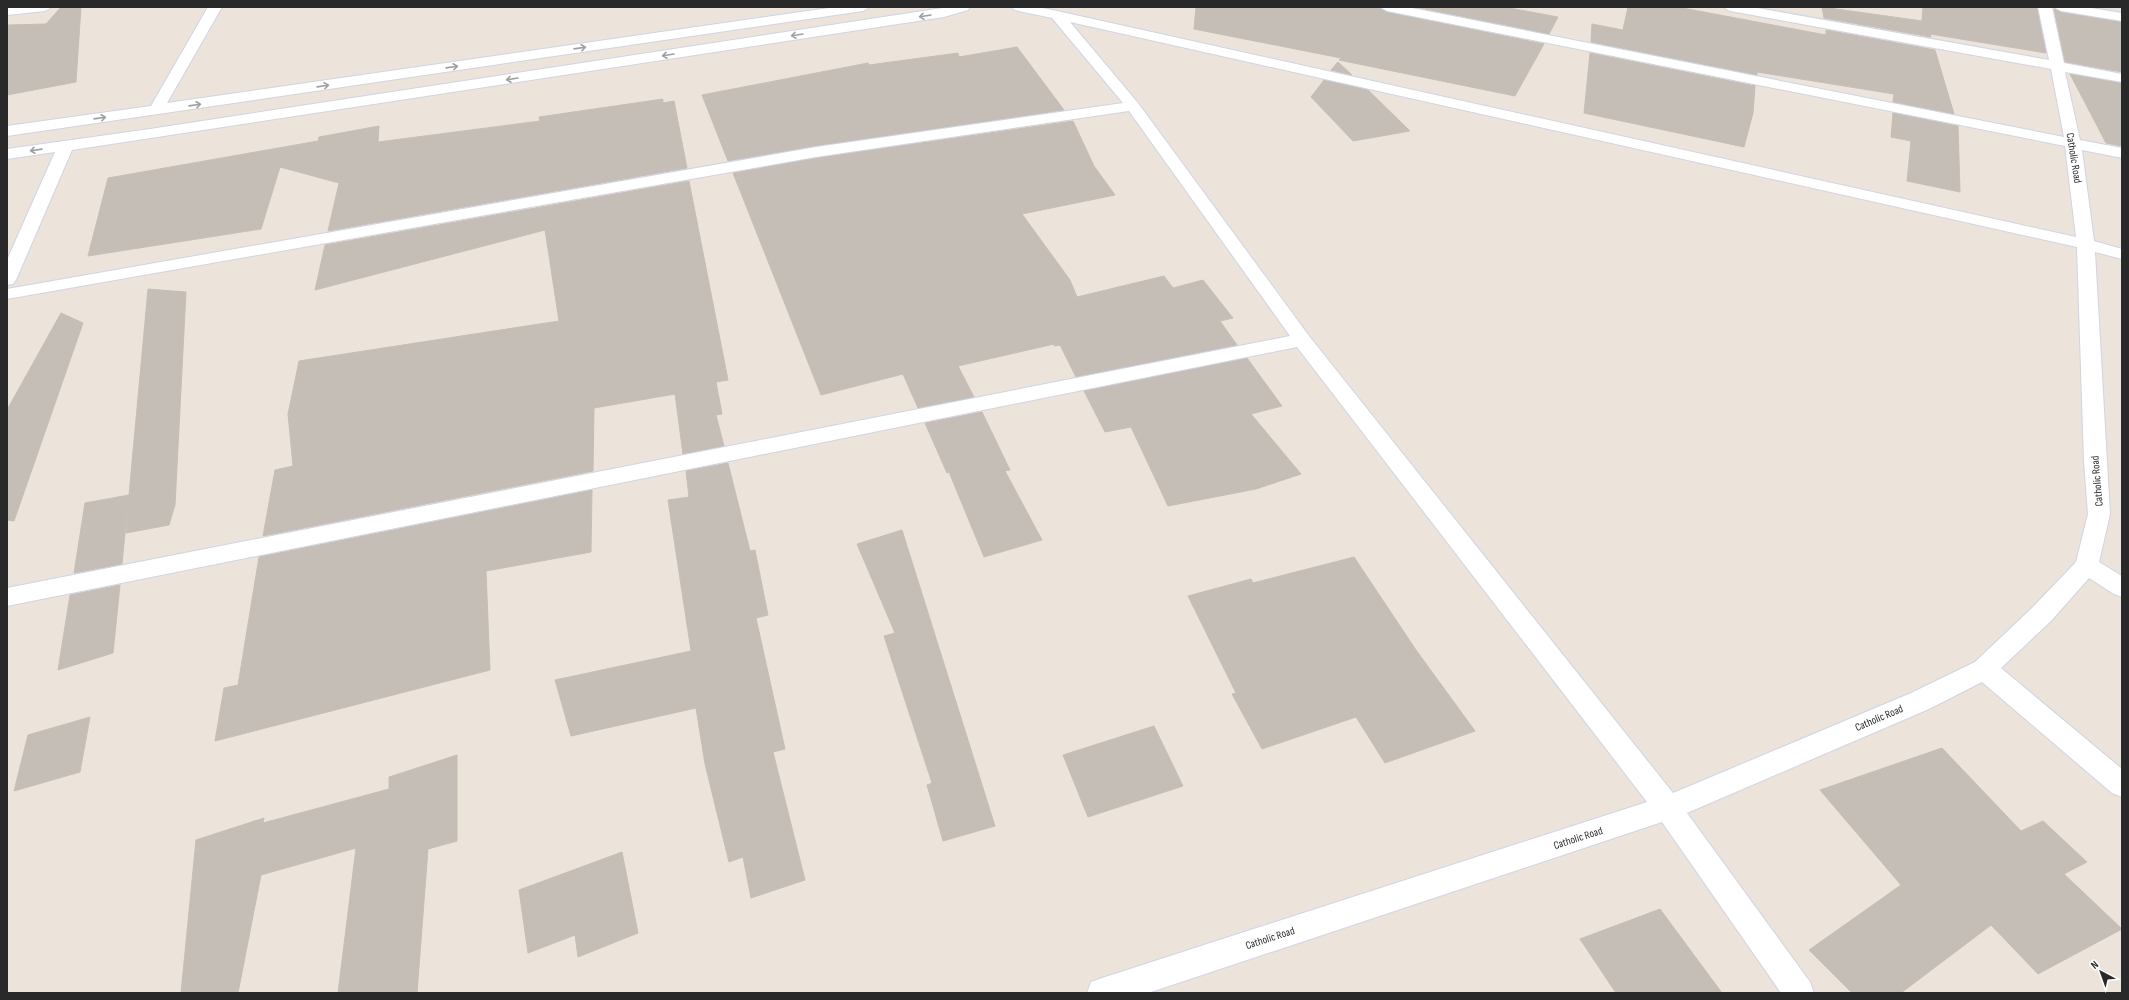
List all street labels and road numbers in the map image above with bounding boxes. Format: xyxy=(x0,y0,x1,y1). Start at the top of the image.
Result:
street label: Catholic Road xyxy=(2064,132,2084,185)
street label: Catholic Road xyxy=(2088,455,2106,507)
street label: Catholic Road xyxy=(1853,702,1905,734)
street label: Catholic Road xyxy=(1552,824,1605,852)
street label: Catholic Road xyxy=(1244,924,1297,952)

